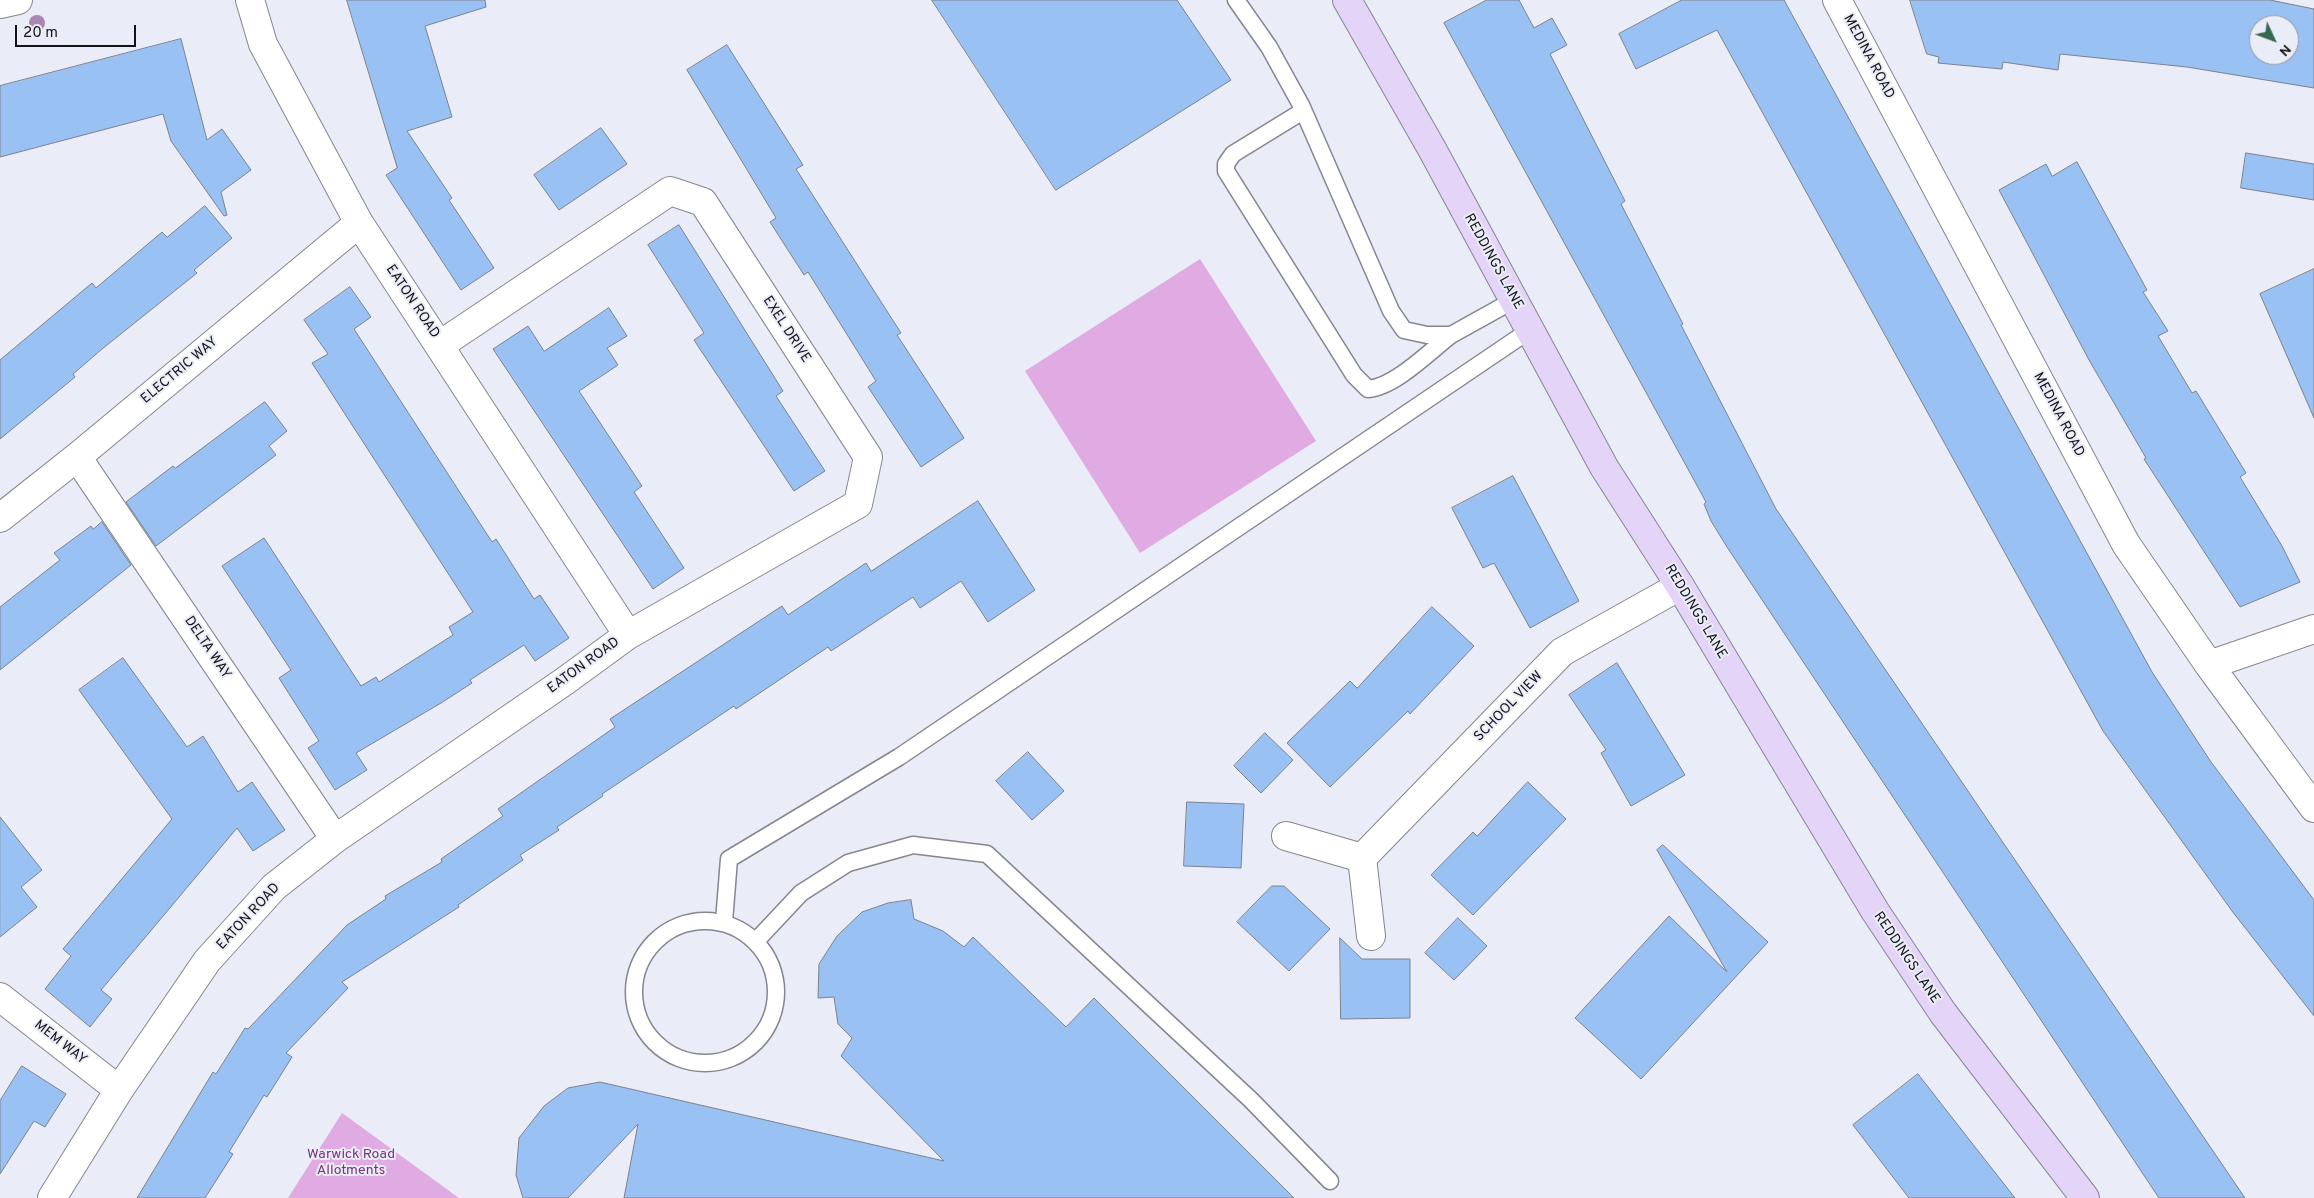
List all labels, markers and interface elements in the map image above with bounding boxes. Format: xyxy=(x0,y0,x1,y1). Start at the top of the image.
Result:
street label: MEDINA ROAD xyxy=(1839,12,1897,102)
scale bar xyxy=(18,15,139,47)
north arrow xyxy=(2249,15,2299,65)
text: 20 m xyxy=(23,24,58,43)
text: N xyxy=(2275,40,2294,59)
street label: REDDINGS LANE xyxy=(1460,211,1526,313)
street label: EATON ROAD xyxy=(381,262,443,342)
street label: EXEL DRIVE xyxy=(758,294,814,366)
street label: ELECTRIC WAY xyxy=(138,334,222,408)
street label: MEDINA ROAD xyxy=(2029,370,2087,460)
street label: REDDINGS LANE xyxy=(1660,562,1730,662)
street label: DELTA WAY xyxy=(180,613,234,683)
street label: EATON ROAD xyxy=(545,634,623,698)
street label: SCHOOL VIEW xyxy=(1471,668,1547,746)
street label: EATON ROAD xyxy=(214,880,284,954)
street label: REDDINGS LANE xyxy=(1869,909,1943,1007)
street label: MEM WAY xyxy=(30,1017,90,1069)
park label: Warwick Road Allotments xyxy=(307,1147,395,1180)

